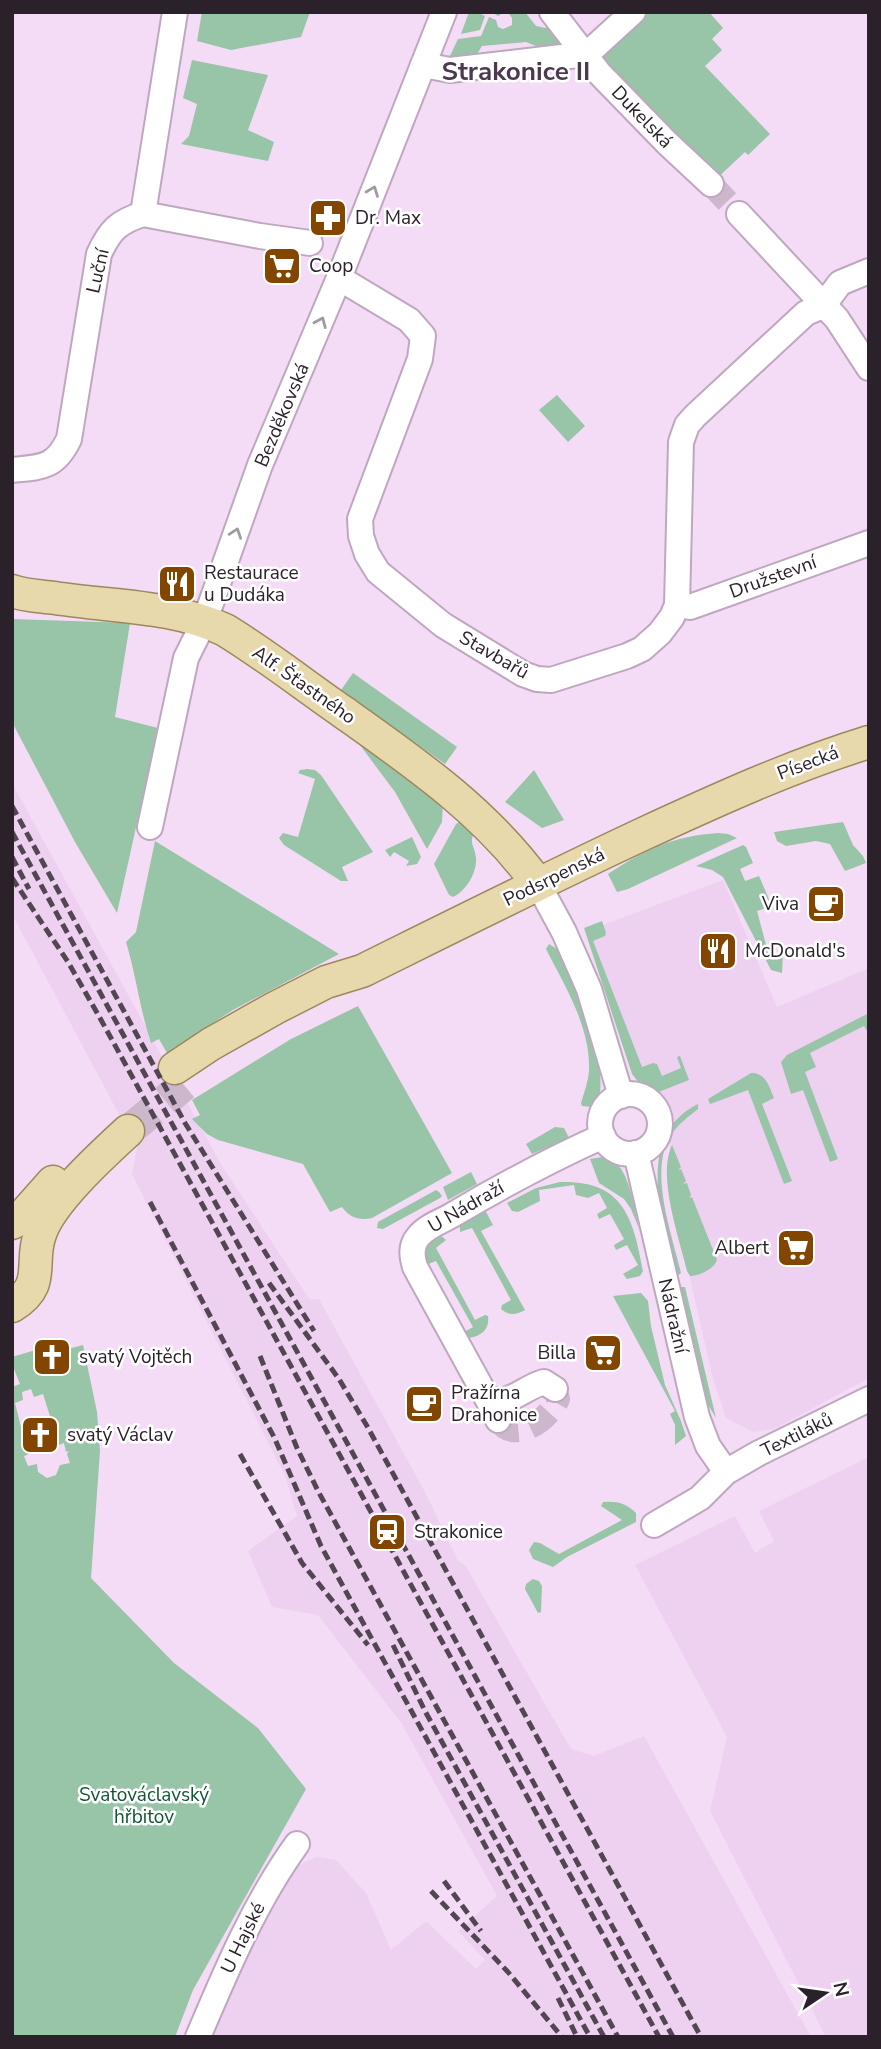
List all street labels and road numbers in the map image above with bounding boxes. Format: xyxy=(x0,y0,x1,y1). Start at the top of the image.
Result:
street label: Dukelská xyxy=(605,80,679,154)
street label: Luční xyxy=(80,245,116,296)
street label: Bezděkovská xyxy=(248,359,316,471)
street label: Družstevní xyxy=(726,549,822,605)
street label: Stavbařů xyxy=(454,625,534,685)
street label: Alf. Šťastného xyxy=(247,640,361,730)
street label: Písecká xyxy=(773,739,843,787)
street label: Podsrpenská xyxy=(499,841,609,913)
street label: U Nádraží xyxy=(423,1174,510,1239)
street label: Nádražní xyxy=(652,1276,695,1357)
street label: Textiláků xyxy=(757,1406,837,1464)
street label: U Hajské xyxy=(215,1898,271,1978)

